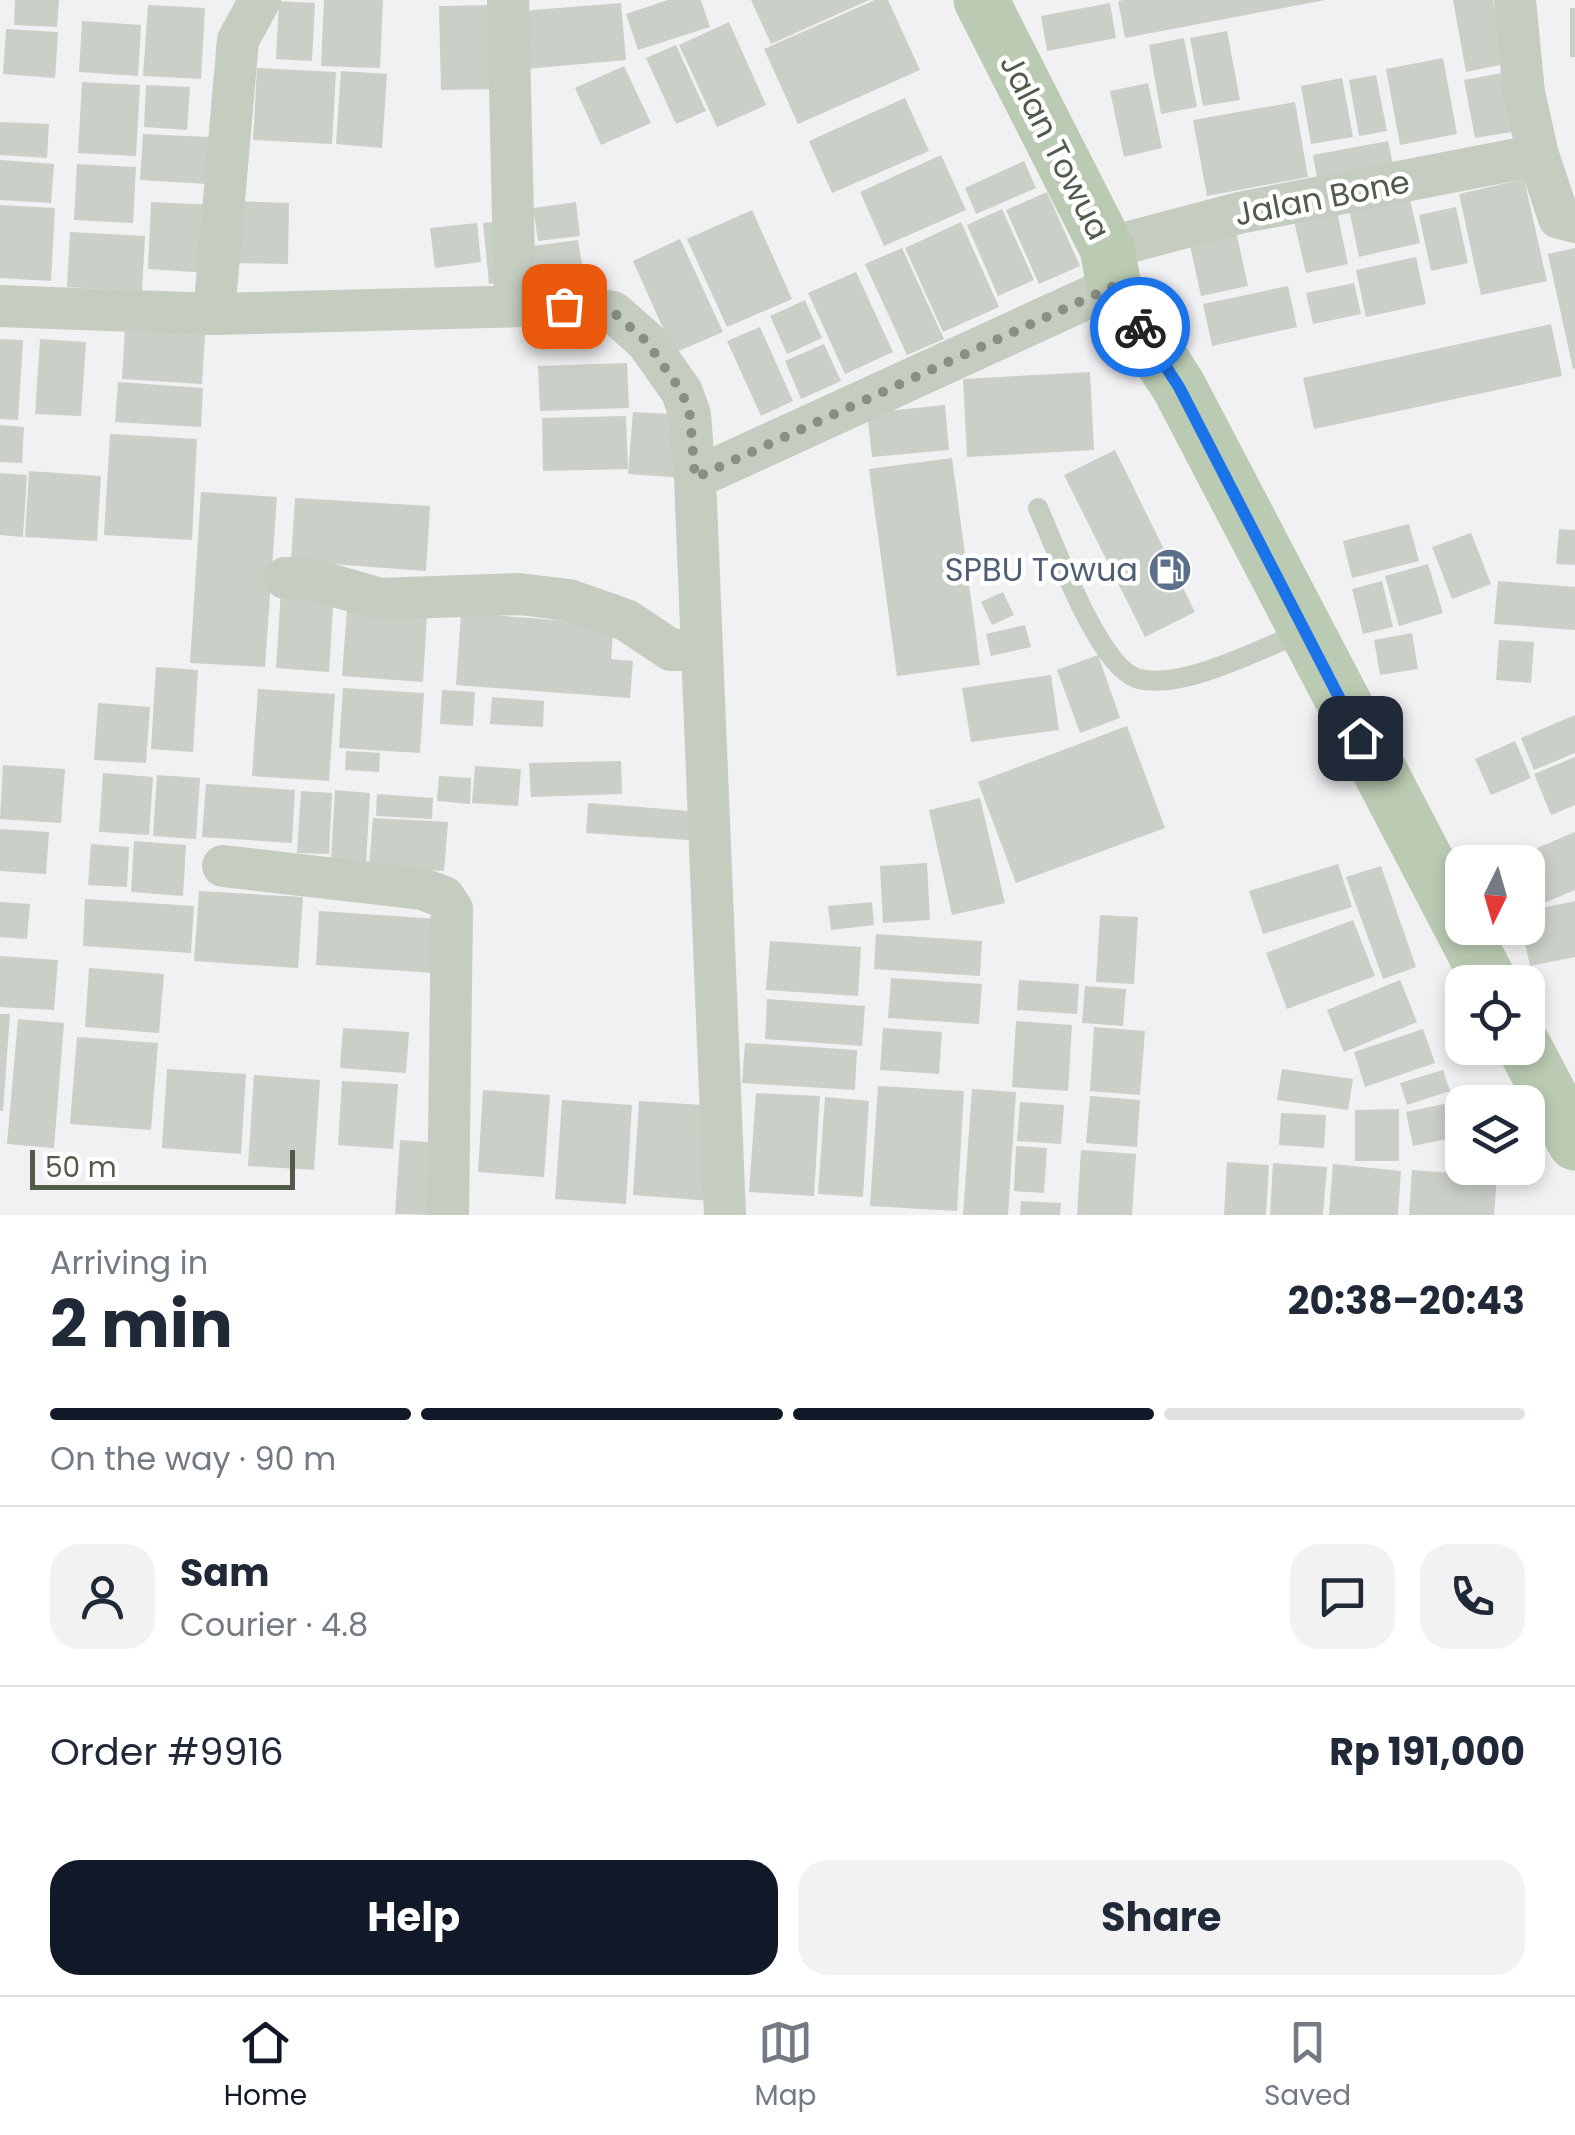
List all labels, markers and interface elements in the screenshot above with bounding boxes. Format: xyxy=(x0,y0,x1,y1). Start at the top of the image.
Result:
street label: Jalan Towua xyxy=(989,46,1122,248)
street label: Jalan Bone xyxy=(1230,158,1413,237)
pin xyxy=(522,264,607,349)
courier xyxy=(1090,277,1190,377)
icon: bag xyxy=(537,279,592,334)
icon: bike xyxy=(1113,300,1168,355)
place label: SPBU Towua xyxy=(945,547,1138,592)
fuel station icon: SPBU Towua xyxy=(1147,547,1193,593)
pin xyxy=(1318,696,1403,781)
icon: home xyxy=(1333,711,1388,766)
north arrow xyxy=(1445,845,1545,945)
map controls xyxy=(1445,845,1545,1185)
button: locate xyxy=(1445,965,1545,1065)
button: layers xyxy=(1445,1085,1545,1185)
scale bar xyxy=(30,1145,295,1190)
text: 50 m xyxy=(45,1148,116,1187)
text: Arriving in xyxy=(50,1240,208,1285)
text: 20:38–20:43 xyxy=(1288,1274,1525,1327)
text: 2 min xyxy=(50,1279,233,1370)
text: On the way · 90 m xyxy=(50,1436,336,1481)
button: person xyxy=(50,1544,155,1649)
button: chat xyxy=(1290,1544,1395,1649)
button: phone xyxy=(1420,1544,1525,1649)
text: Sam xyxy=(180,1546,269,1599)
text: Courier · 4.8 xyxy=(180,1602,368,1647)
text: Order #9916 xyxy=(50,1725,284,1778)
text: Rp 191,000 xyxy=(1329,1725,1525,1778)
button: Help xyxy=(50,1860,778,1975)
button: Share xyxy=(798,1860,1525,1975)
tab: Home xyxy=(224,2015,307,2117)
tab: Map xyxy=(755,2015,817,2117)
tab: Saved xyxy=(1264,2015,1351,2117)

